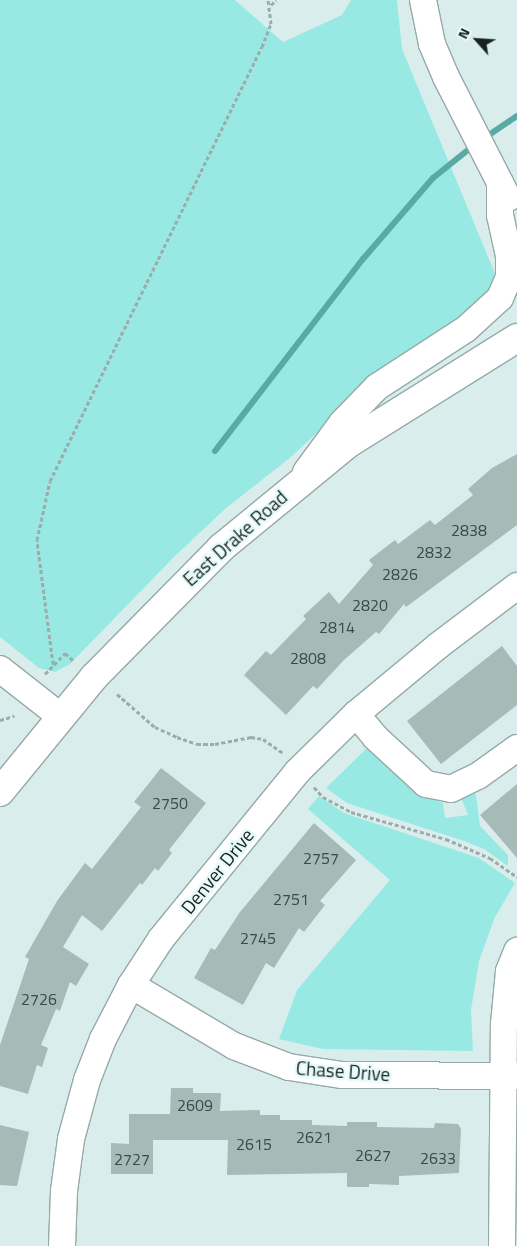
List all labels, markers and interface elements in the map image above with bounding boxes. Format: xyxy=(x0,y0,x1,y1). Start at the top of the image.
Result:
north arrow xyxy=(452,15,502,65)
text: N xyxy=(452,24,475,42)
street label: East Drake Road xyxy=(178,485,292,591)
house number: 2838 xyxy=(451,520,487,540)
house number: 2832 xyxy=(416,542,452,562)
house number: 2826 xyxy=(382,564,418,584)
house number: 2820 xyxy=(352,595,388,615)
house number: 2814 xyxy=(319,617,355,637)
house number: 2808 xyxy=(290,648,326,668)
house number: 2750 xyxy=(152,793,188,813)
street label: Denver Drive xyxy=(176,824,258,918)
house number: 2757 xyxy=(303,848,339,868)
house number: 2751 xyxy=(273,889,309,909)
house number: 2745 xyxy=(240,928,276,948)
house number: 2726 xyxy=(21,989,57,1009)
street label: Chase Drive xyxy=(295,1056,391,1086)
house number: 2609 xyxy=(177,1095,213,1115)
house number: 2621 xyxy=(296,1127,332,1147)
house number: 2615 xyxy=(236,1134,272,1154)
house number: 2627 xyxy=(355,1145,391,1165)
house number: 2633 xyxy=(420,1148,456,1168)
house number: 2727 xyxy=(114,1149,150,1169)

